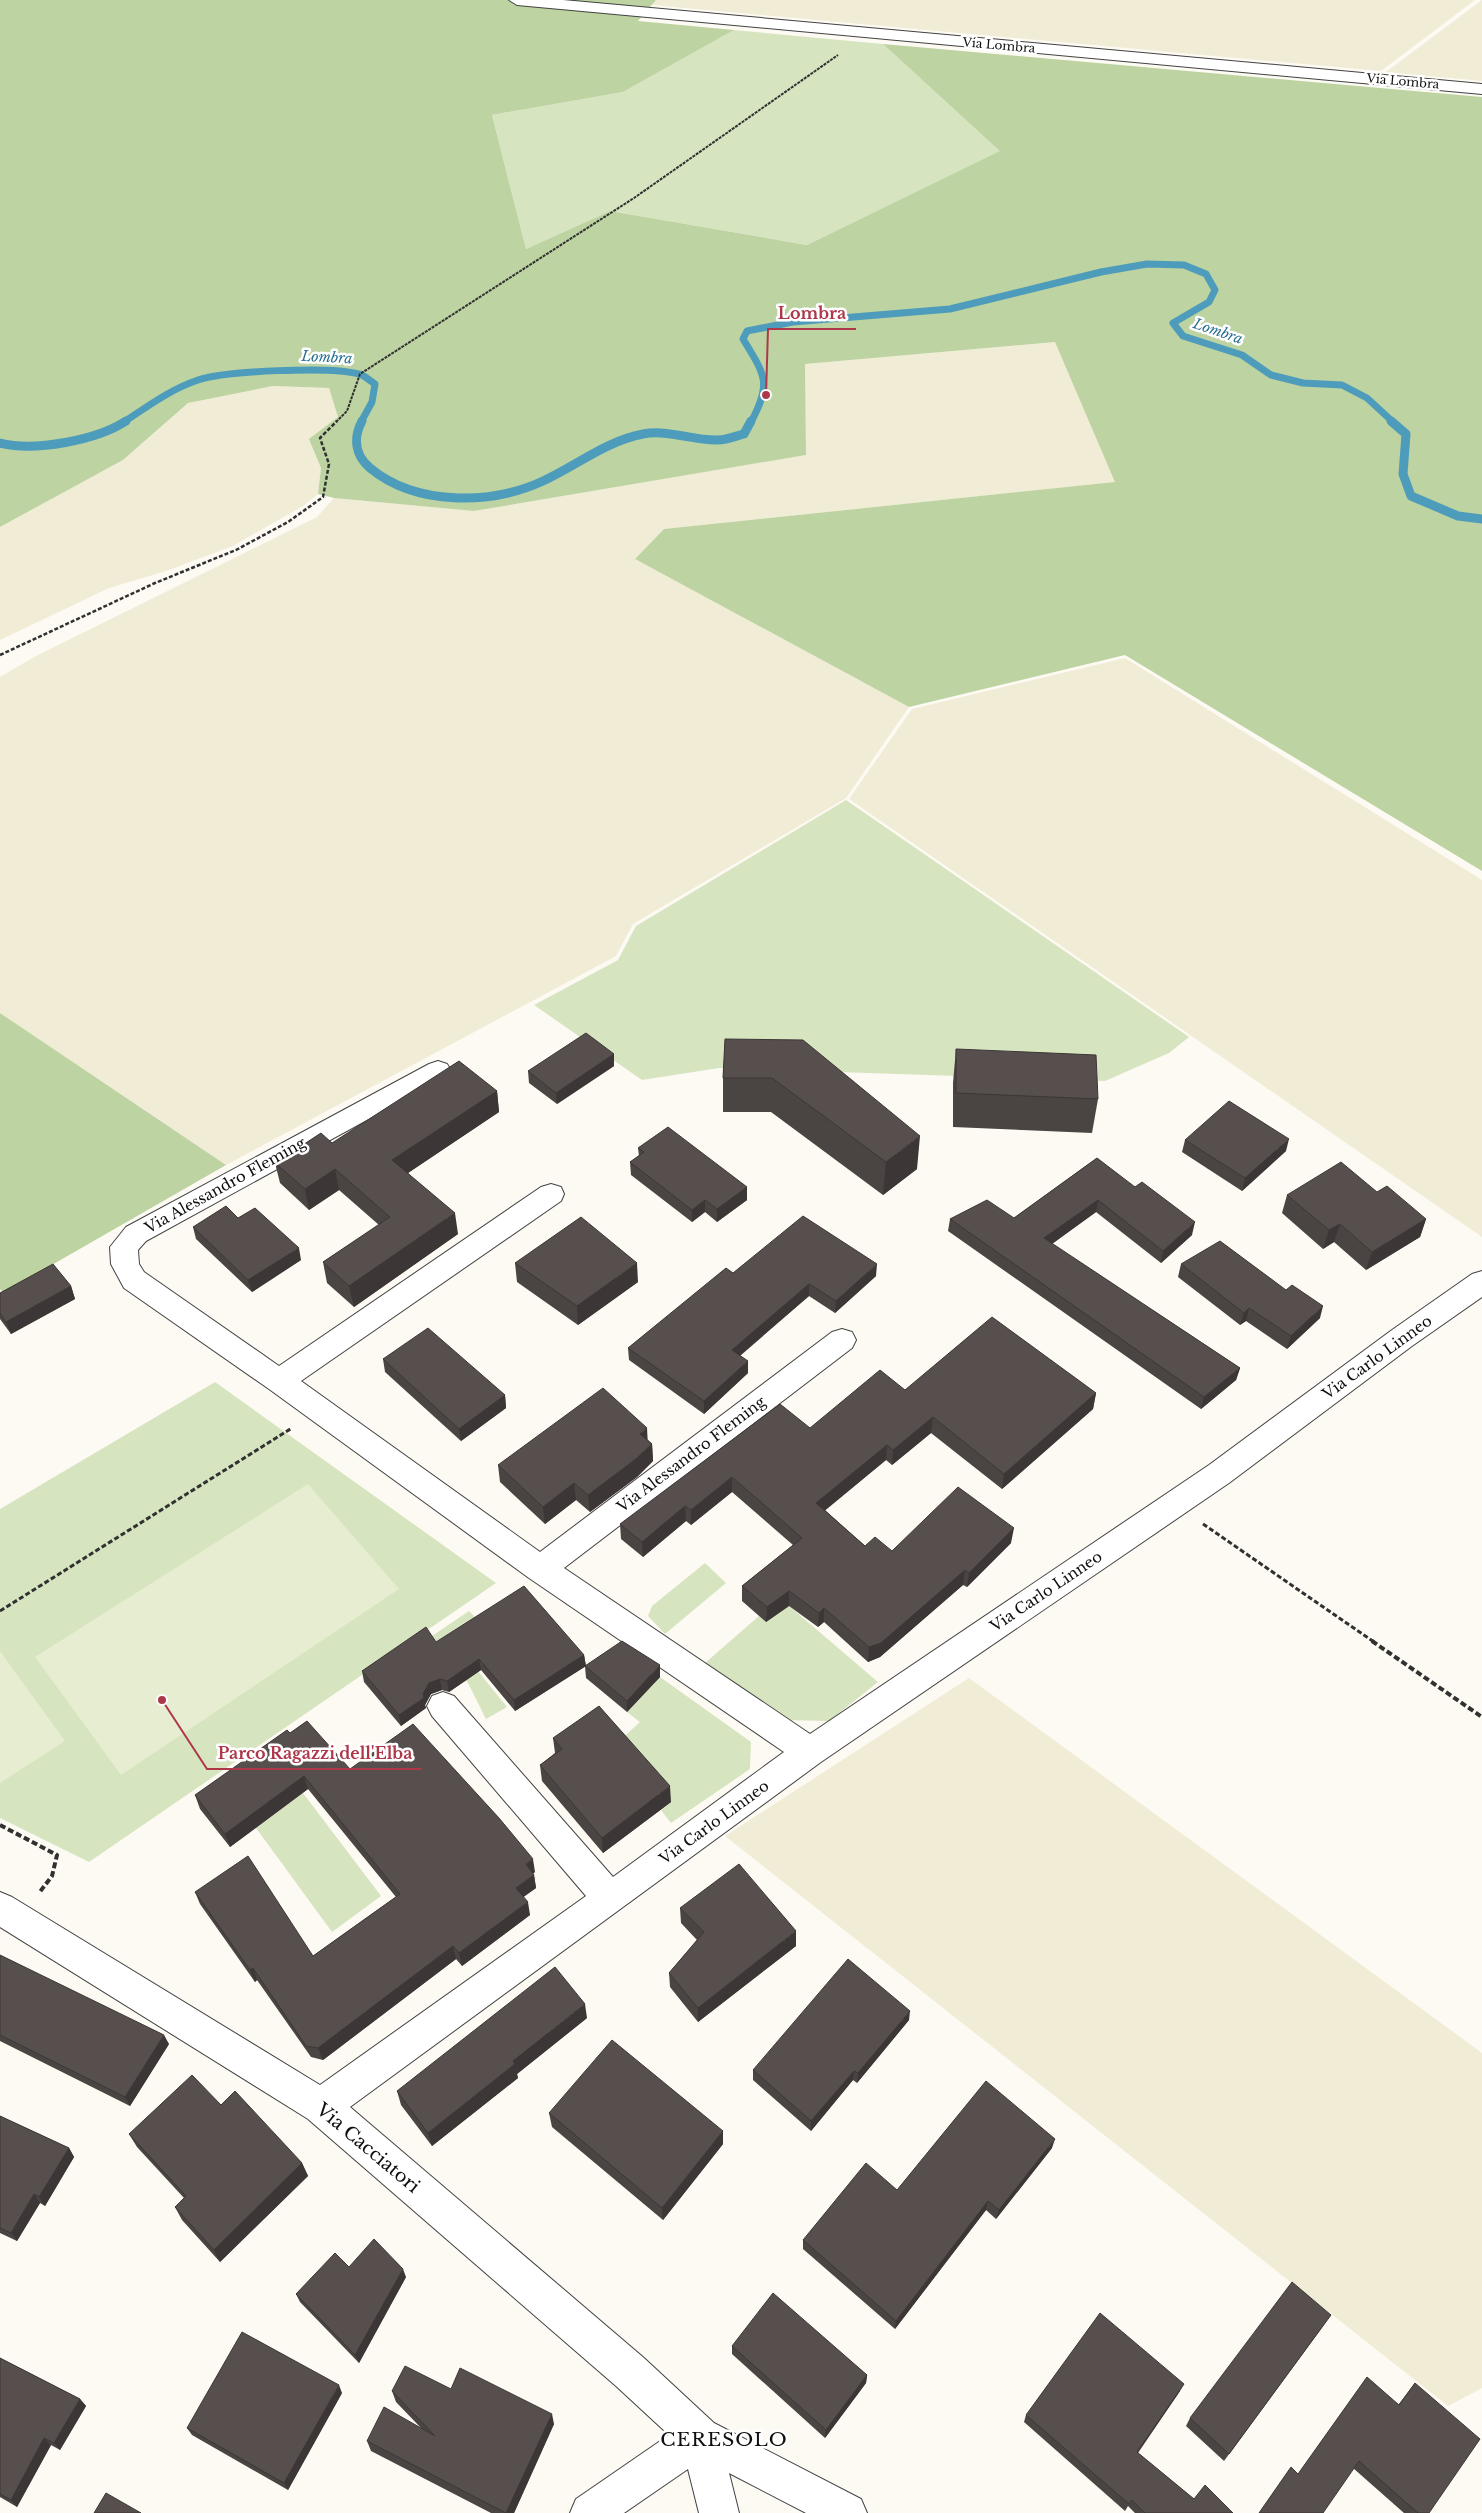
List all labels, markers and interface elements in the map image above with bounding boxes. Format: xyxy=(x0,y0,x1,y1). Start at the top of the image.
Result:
street label: Via Lombra xyxy=(961,34,1036,56)
street label: Via Lombra xyxy=(1365,70,1440,92)
callout: Lombra xyxy=(768,298,856,329)
text: Lombra xyxy=(778,303,846,323)
water label: Lombra xyxy=(1190,314,1245,348)
water label: Lombra xyxy=(300,347,353,367)
street label: Via Alessandro Fleming xyxy=(140,1132,310,1238)
street label: Via Carlo Linneo xyxy=(1318,1311,1436,1404)
street label: Via Alessandro Fleming xyxy=(612,1391,770,1517)
street label: Via Carlo Linneo xyxy=(986,1546,1106,1636)
callout: Parco Ragazzi dell'Elba xyxy=(207,1738,422,1769)
text: Parco Ragazzi dell'Elba xyxy=(218,1743,412,1763)
street label: Via Carlo Linneo xyxy=(655,1776,773,1869)
street label: Via Cacciatori xyxy=(311,2098,424,2198)
district label: CERESOLO xyxy=(660,2428,788,2451)

